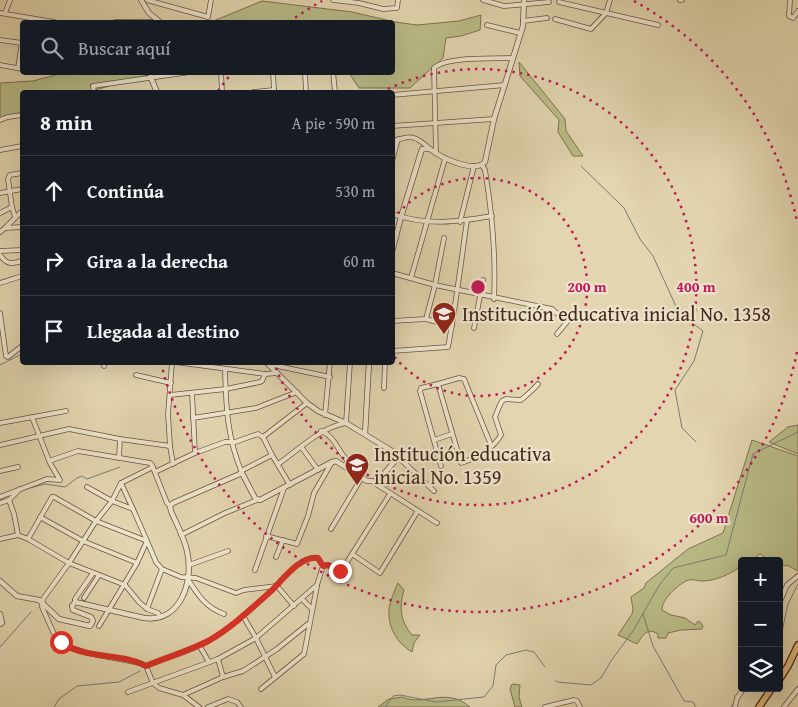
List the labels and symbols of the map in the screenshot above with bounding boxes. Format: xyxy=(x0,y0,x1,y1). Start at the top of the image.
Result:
text: 200 m xyxy=(567,276,607,297)
text: 400 m xyxy=(676,276,716,297)
centre of rings xyxy=(469,278,487,296)
place label: Institución educativa inicial No. 1358 xyxy=(462,299,771,328)
school or university icon: Institución educativa inicial No. 1358 xyxy=(431,301,457,335)
place label: Institución educativa inicial No. 1359 xyxy=(374,439,552,491)
school or university icon: Institución educativa inicial No. 1359 xyxy=(344,452,370,486)
text: 600 m xyxy=(689,507,729,528)
route end xyxy=(329,560,352,583)
route start xyxy=(50,631,73,654)

